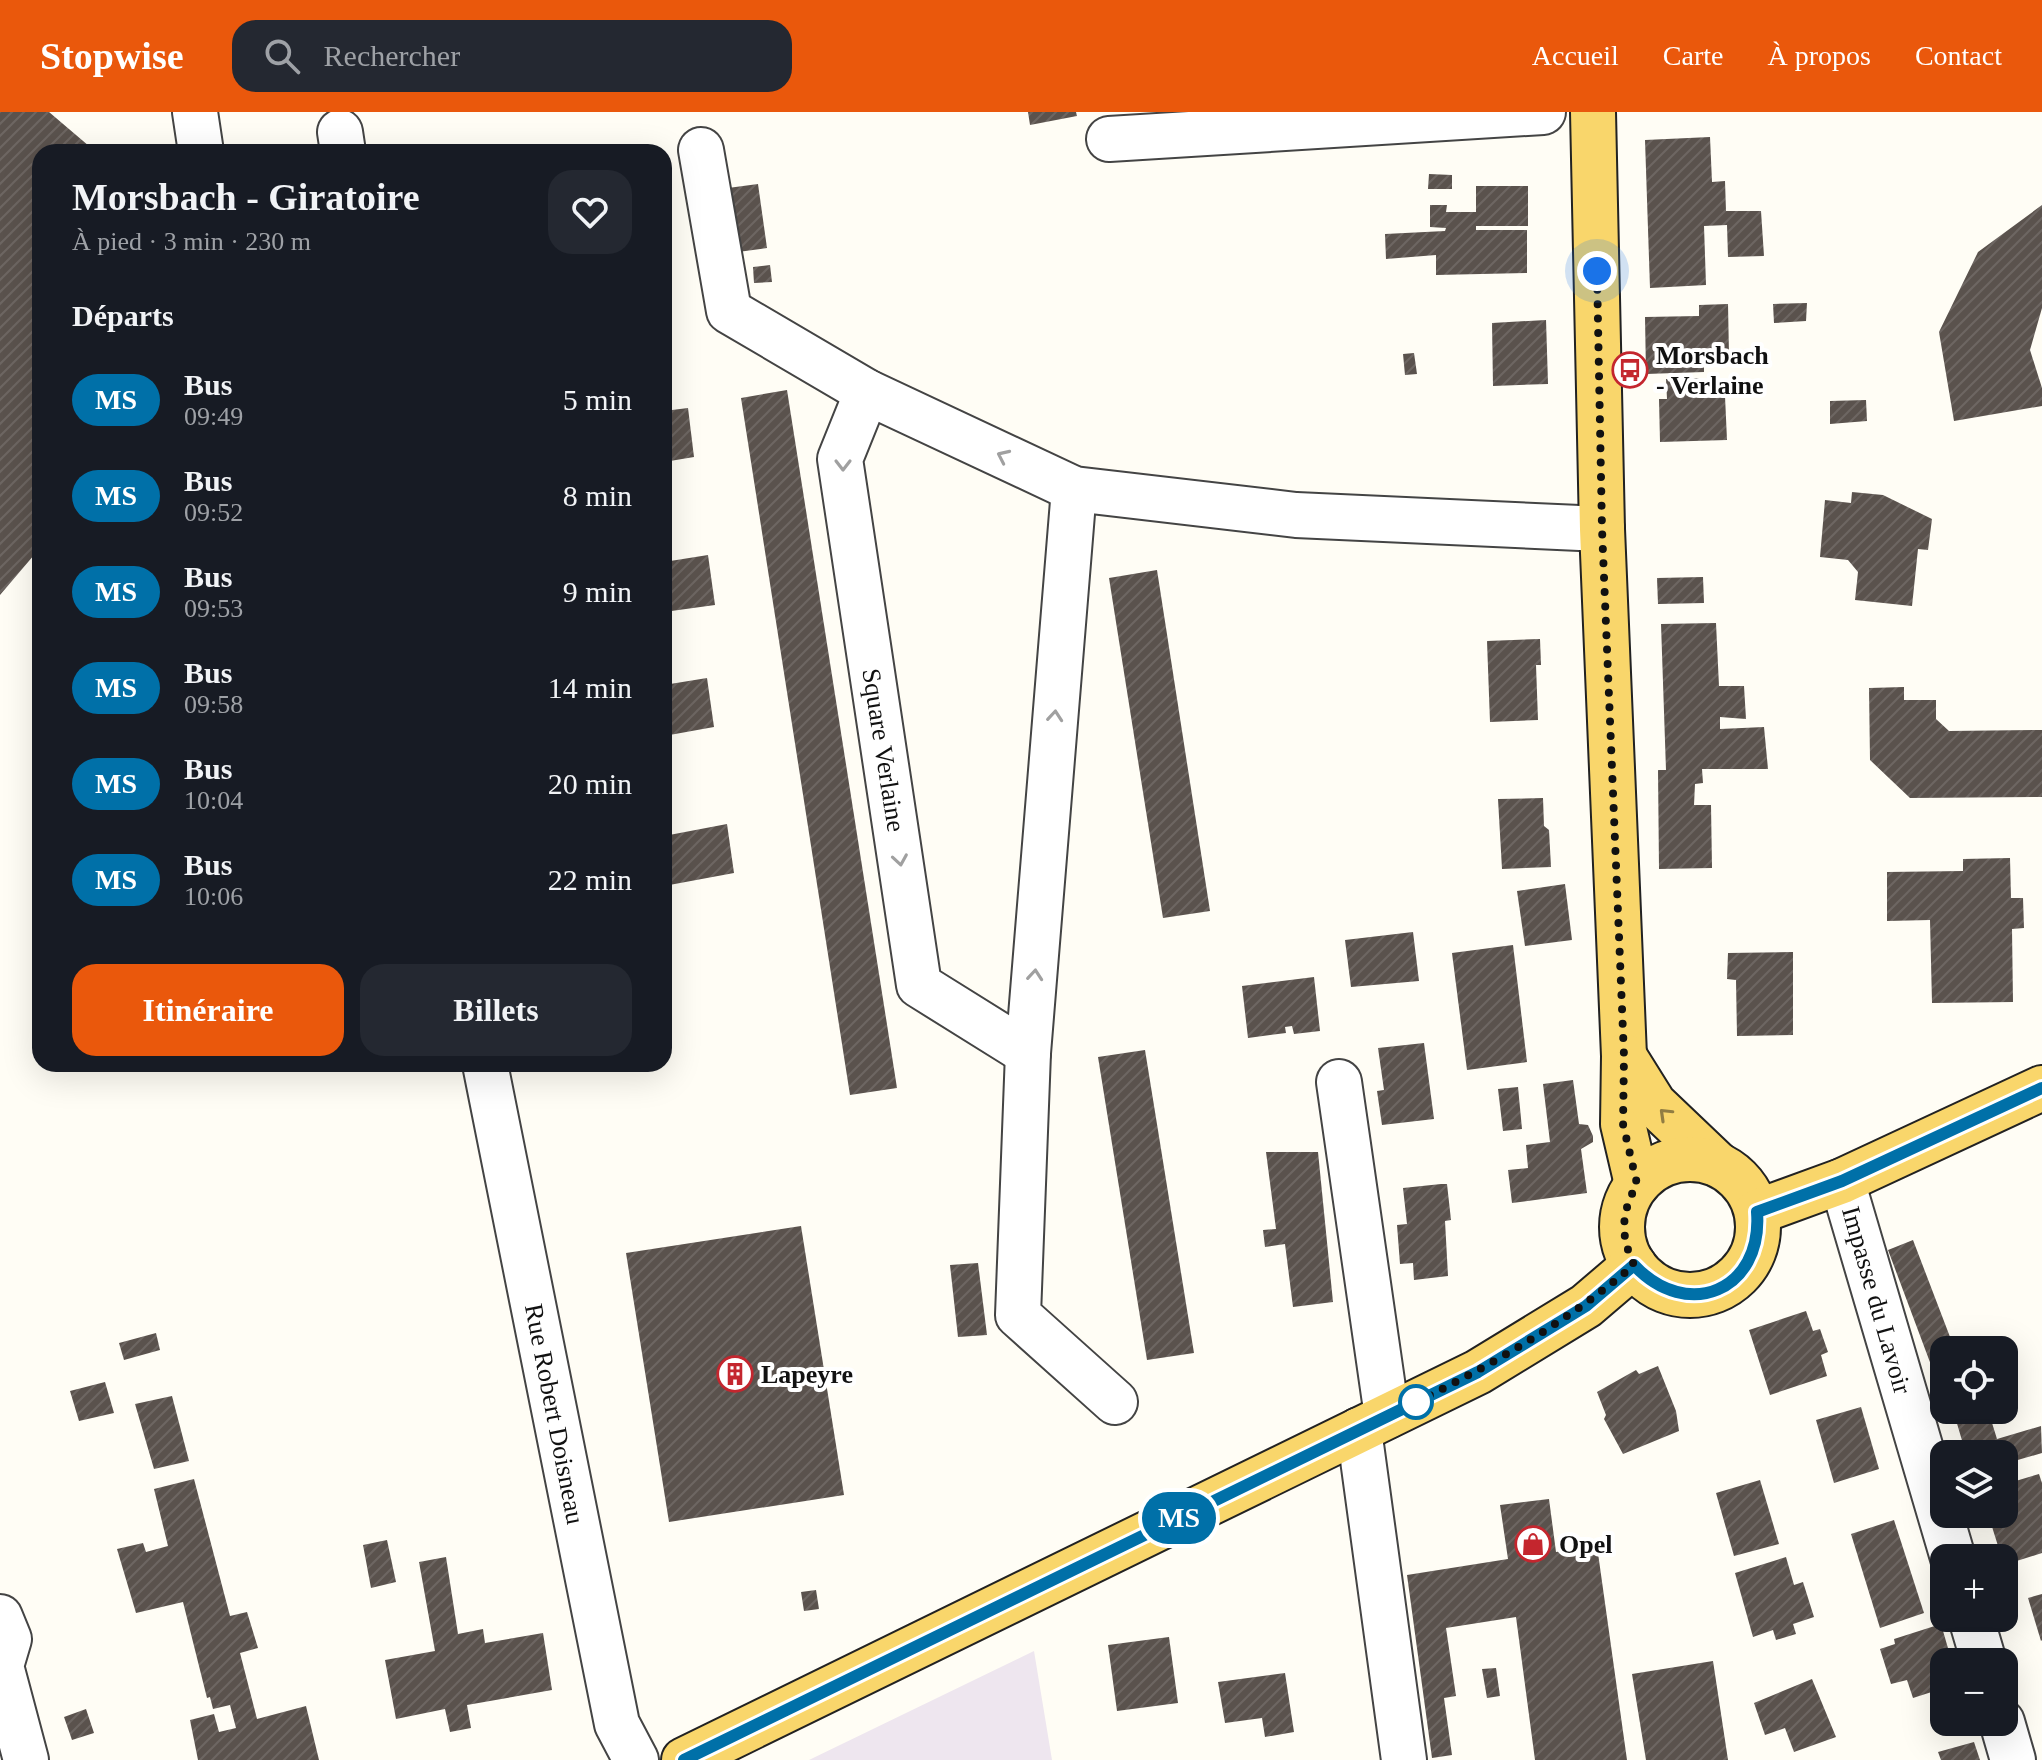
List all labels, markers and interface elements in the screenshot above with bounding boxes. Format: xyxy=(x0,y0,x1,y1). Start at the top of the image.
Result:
search box xyxy=(232,20,792,92)
icon: search xyxy=(260,34,304,78)
text: Stopwise xyxy=(40,35,184,77)
text: Rechercher xyxy=(324,39,460,72)
text: Accueil xyxy=(1532,40,1619,71)
text: Carte xyxy=(1663,40,1723,71)
text: À propos xyxy=(1767,40,1871,71)
text: Contact xyxy=(1915,40,2002,71)
button: heart xyxy=(548,170,632,254)
text: Morsbach - Giratoire xyxy=(72,176,420,218)
text: À pied · 3 min · 230 m xyxy=(72,227,311,256)
your location xyxy=(1577,251,1617,291)
text: Départs xyxy=(72,299,174,332)
place label: Morsbach - Verlaine xyxy=(1656,341,1769,400)
bus stop icon: Morsbach - Verlaine xyxy=(1611,351,1649,389)
text: Bus xyxy=(184,368,232,401)
text: 5 min xyxy=(563,383,632,416)
text: MS xyxy=(95,384,137,415)
text: 09:49 xyxy=(184,402,243,431)
one-way arrow xyxy=(997,450,1012,466)
one-way arrow xyxy=(834,459,852,471)
text: Bus xyxy=(184,464,232,497)
text: 8 min xyxy=(563,479,632,512)
text: MS xyxy=(95,480,137,511)
text: 09:52 xyxy=(184,498,243,527)
text: Bus xyxy=(184,560,232,593)
text: 9 min xyxy=(563,575,632,608)
text: MS xyxy=(95,576,137,607)
text: 09:53 xyxy=(184,594,243,623)
text: Bus xyxy=(184,656,232,689)
street label: Square Verlaine xyxy=(856,666,911,834)
text: 14 min xyxy=(548,671,632,704)
text: MS xyxy=(95,672,137,703)
text: 09:58 xyxy=(184,690,243,719)
one-way arrow xyxy=(1047,709,1064,722)
text: Bus xyxy=(184,752,232,785)
text: 20 min xyxy=(548,767,632,800)
text: MS xyxy=(95,768,137,799)
text: 10:04 xyxy=(184,786,243,815)
text: Bus xyxy=(184,848,232,881)
one-way arrow xyxy=(891,853,908,867)
text: 22 min xyxy=(548,863,632,896)
text: MS xyxy=(95,864,137,895)
text: 10:06 xyxy=(184,882,243,911)
button: Itinéraire xyxy=(72,964,344,1056)
button: Billets xyxy=(360,964,632,1056)
one-way arrow xyxy=(1026,968,1043,981)
one-way arrow xyxy=(1659,1110,1674,1124)
street label: Impasse du Lavoir xyxy=(1836,1203,1917,1397)
street label: Rue Robert Doisneau xyxy=(519,1301,590,1527)
map controls xyxy=(1930,1336,2018,1736)
button: locate xyxy=(1930,1336,2018,1424)
building icon: Lapeyre xyxy=(716,1355,754,1393)
place label: Lapeyre xyxy=(761,1360,853,1389)
unlabelled marker xyxy=(1399,1385,1433,1419)
button: layers xyxy=(1930,1440,2018,1528)
line badge: MS xyxy=(1143,1492,1215,1544)
text: MS xyxy=(1158,1502,1200,1533)
shop icon: Opel xyxy=(1514,1525,1552,1563)
place label: Opel xyxy=(1559,1530,1612,1559)
button: + xyxy=(1930,1544,2018,1632)
button: − xyxy=(1930,1648,2018,1736)

